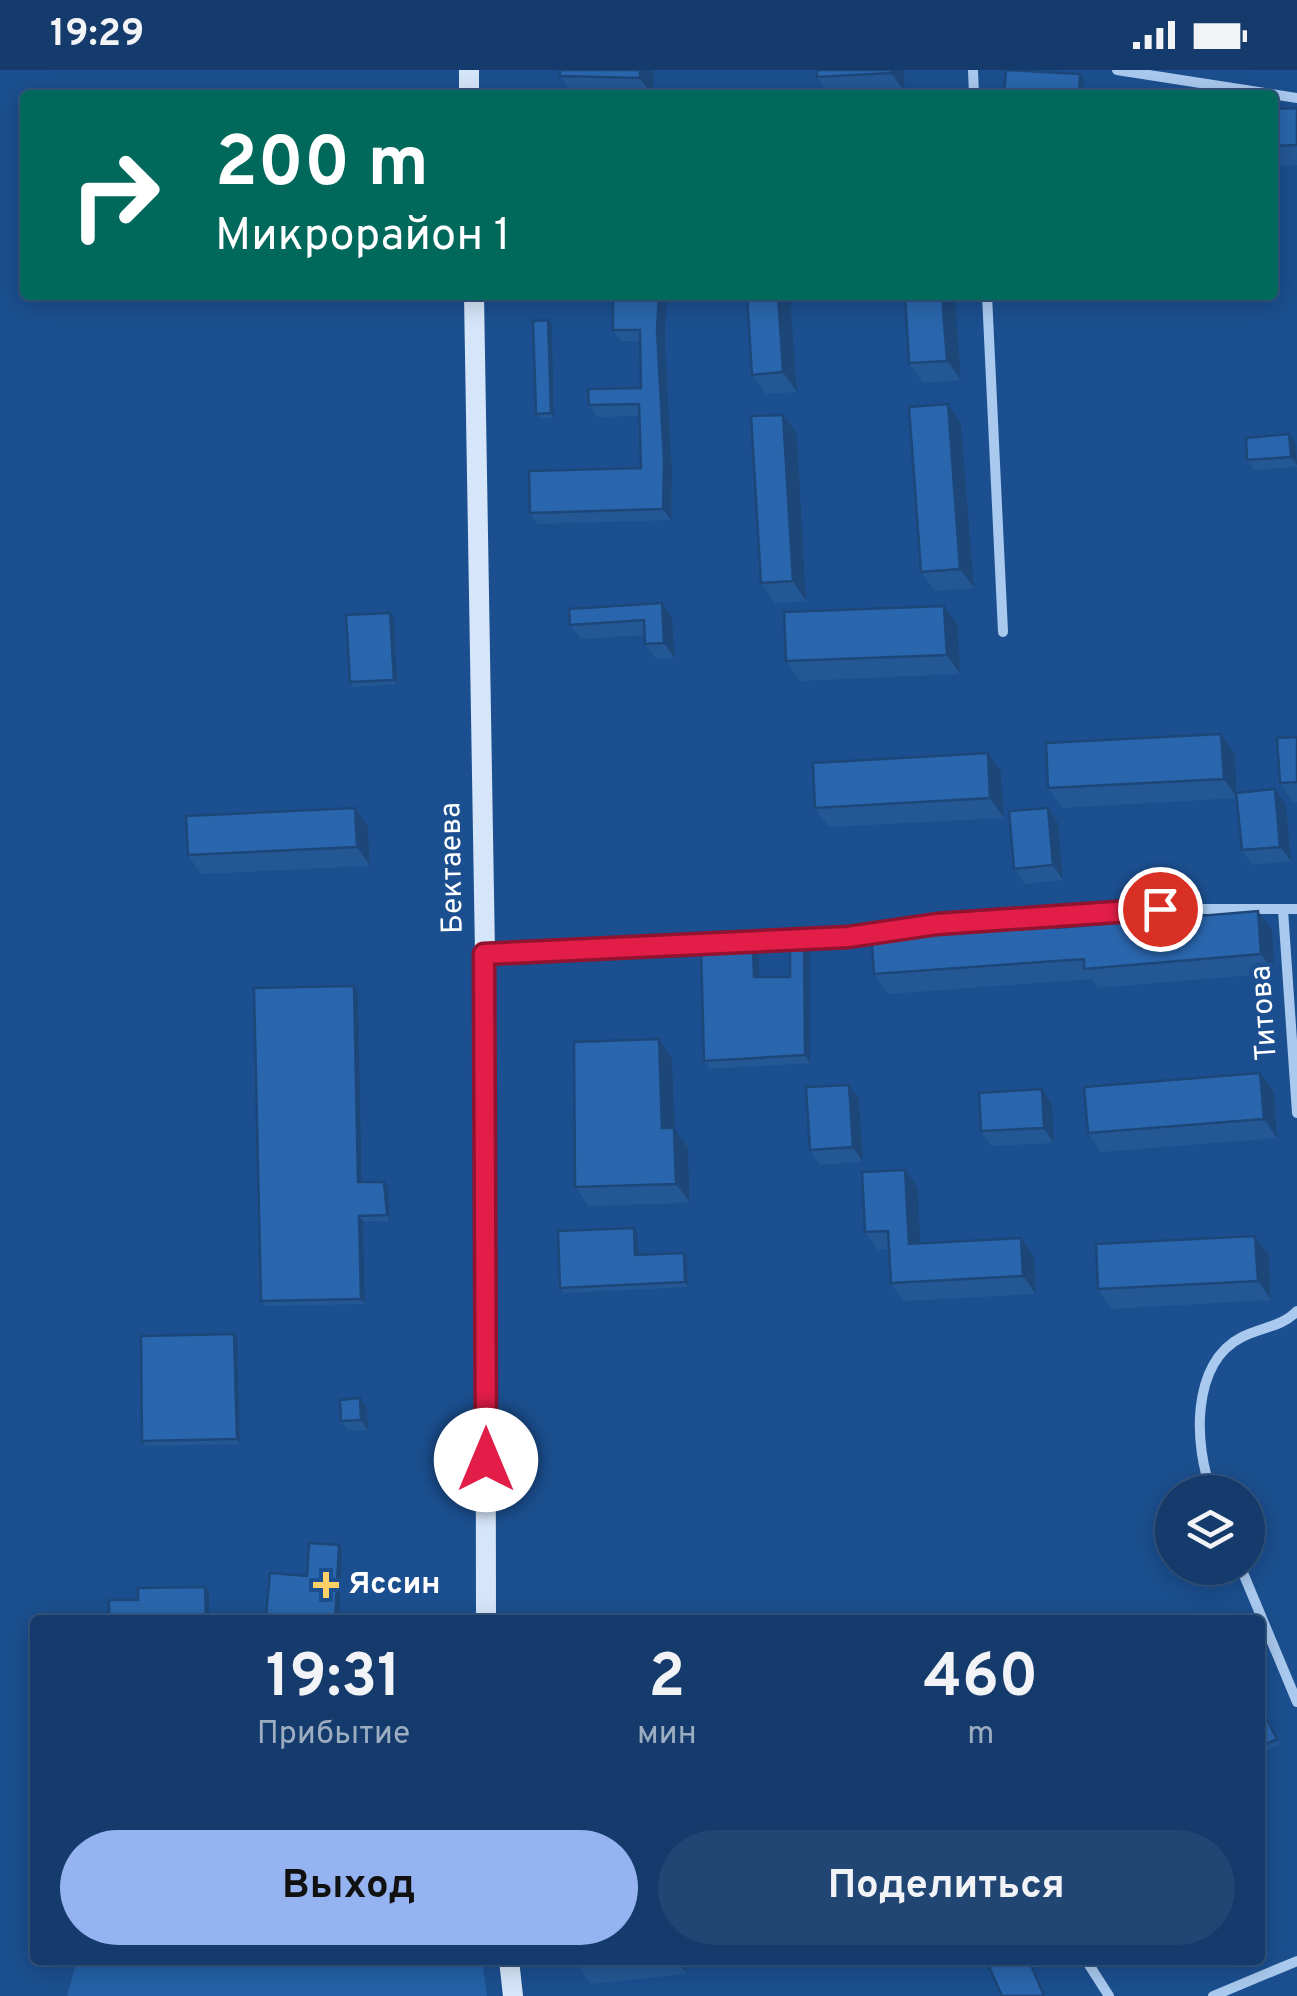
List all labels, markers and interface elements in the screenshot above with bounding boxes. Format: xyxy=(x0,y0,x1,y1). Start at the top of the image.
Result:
text: 19:29 xyxy=(50,11,144,60)
text: 200 m xyxy=(215,122,429,211)
icon: right xyxy=(50,130,180,260)
text: Микрорайон 1 xyxy=(215,209,510,266)
street label: Бектаева xyxy=(433,802,473,934)
pin xyxy=(1118,867,1203,952)
icon: arrive xyxy=(1133,882,1188,937)
street label: Титова xyxy=(1243,964,1287,1062)
position arrow xyxy=(434,1408,538,1512)
map controls xyxy=(1155,1475,1265,1585)
button: layers xyxy=(1155,1475,1265,1585)
place label: Яссин xyxy=(348,1567,440,1604)
marker: Яссин xyxy=(313,1572,339,1598)
text: 19:31 xyxy=(266,1642,401,1718)
text: 2 xyxy=(648,1642,685,1718)
text: 460 xyxy=(923,1642,1038,1718)
text: Прибытие xyxy=(257,1715,410,1755)
text: мин xyxy=(637,1715,697,1755)
text: m xyxy=(967,1715,994,1755)
button: Выход xyxy=(60,1830,638,1945)
button: Поделиться xyxy=(658,1830,1235,1945)

